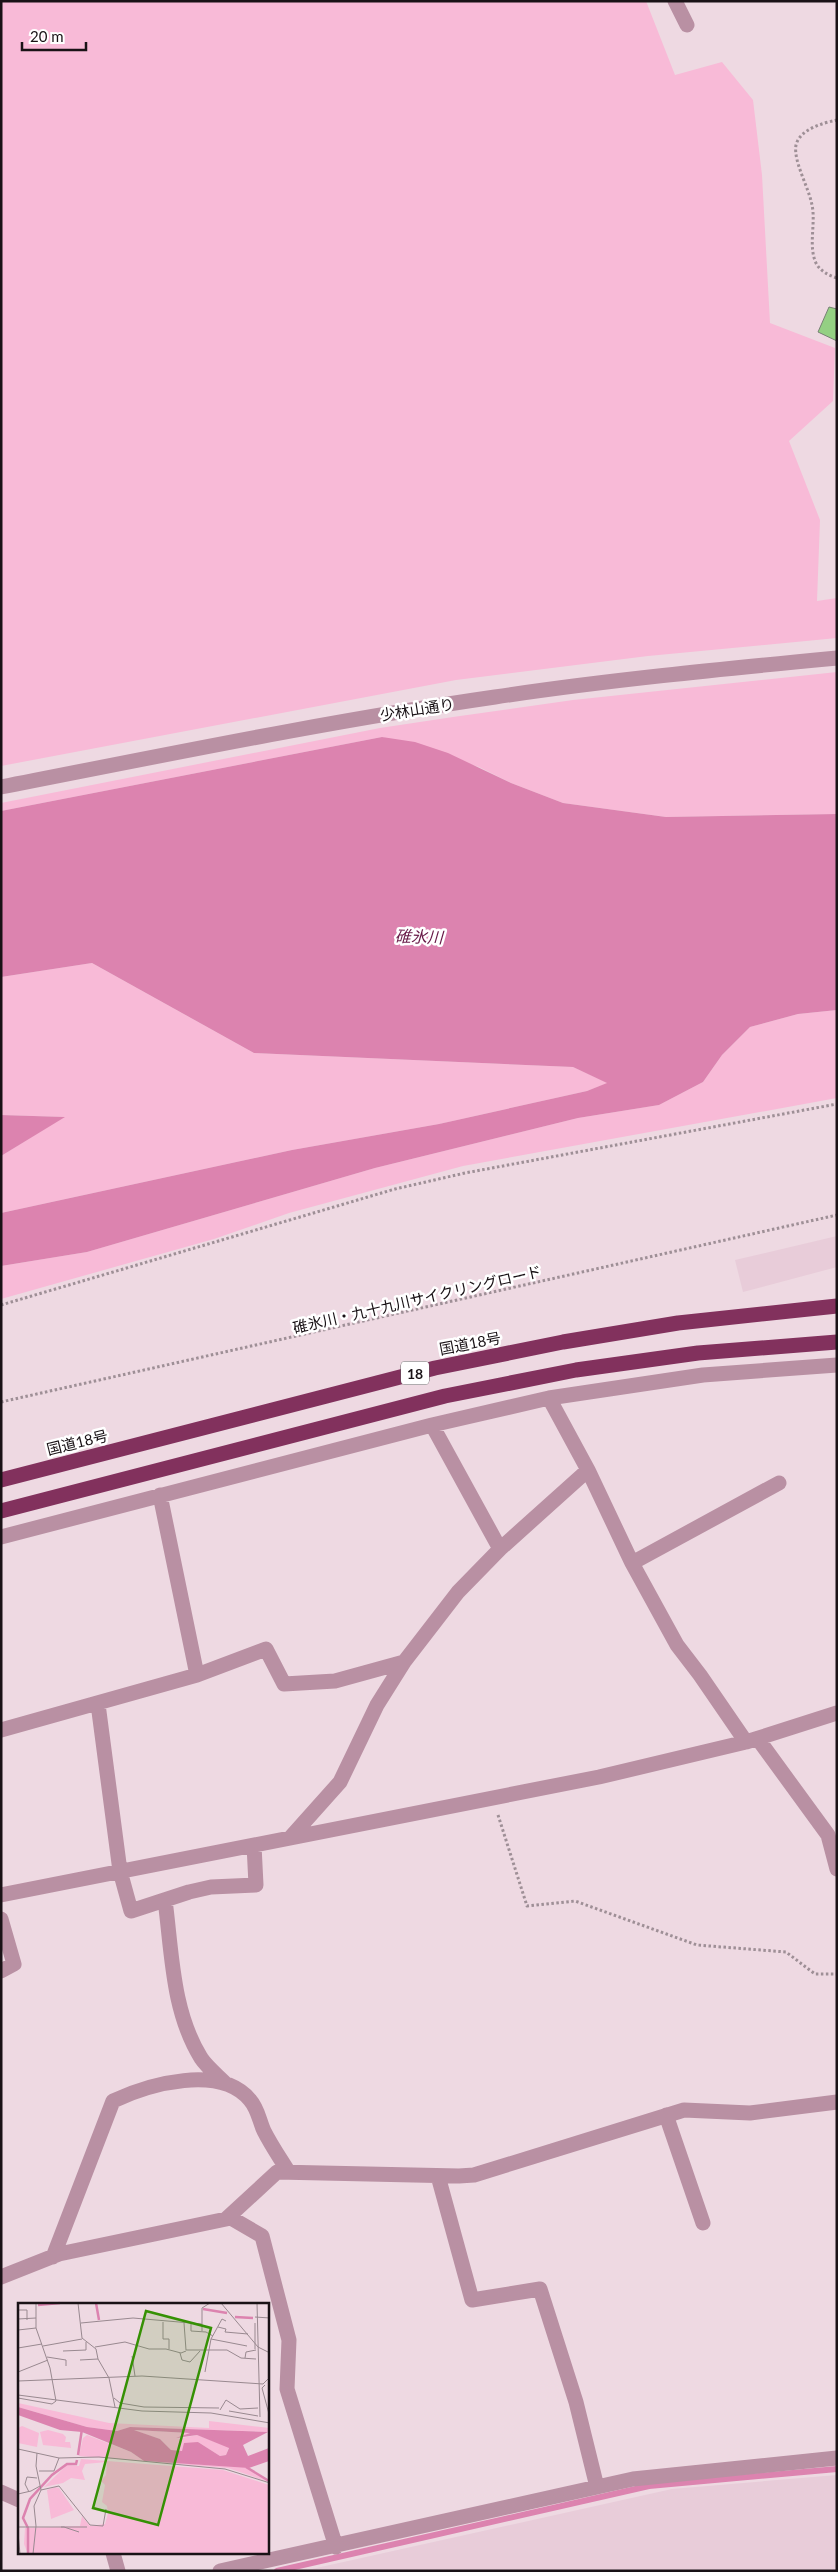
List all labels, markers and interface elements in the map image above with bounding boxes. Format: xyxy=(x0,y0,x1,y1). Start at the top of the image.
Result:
scale bar xyxy=(22,20,86,52)
text: 20 m xyxy=(30,27,64,45)
street label: 少林山通り xyxy=(379,694,455,724)
water label: 碓氷川 xyxy=(395,926,445,946)
street label: 碓氷川・九十九川サイクリングロード xyxy=(291,1262,543,1336)
street label: 国道18号 xyxy=(438,1328,502,1358)
road number: 18 xyxy=(401,1362,429,1385)
street label: 国道18号 xyxy=(45,1426,109,1458)
inset map xyxy=(18,2303,269,2554)

